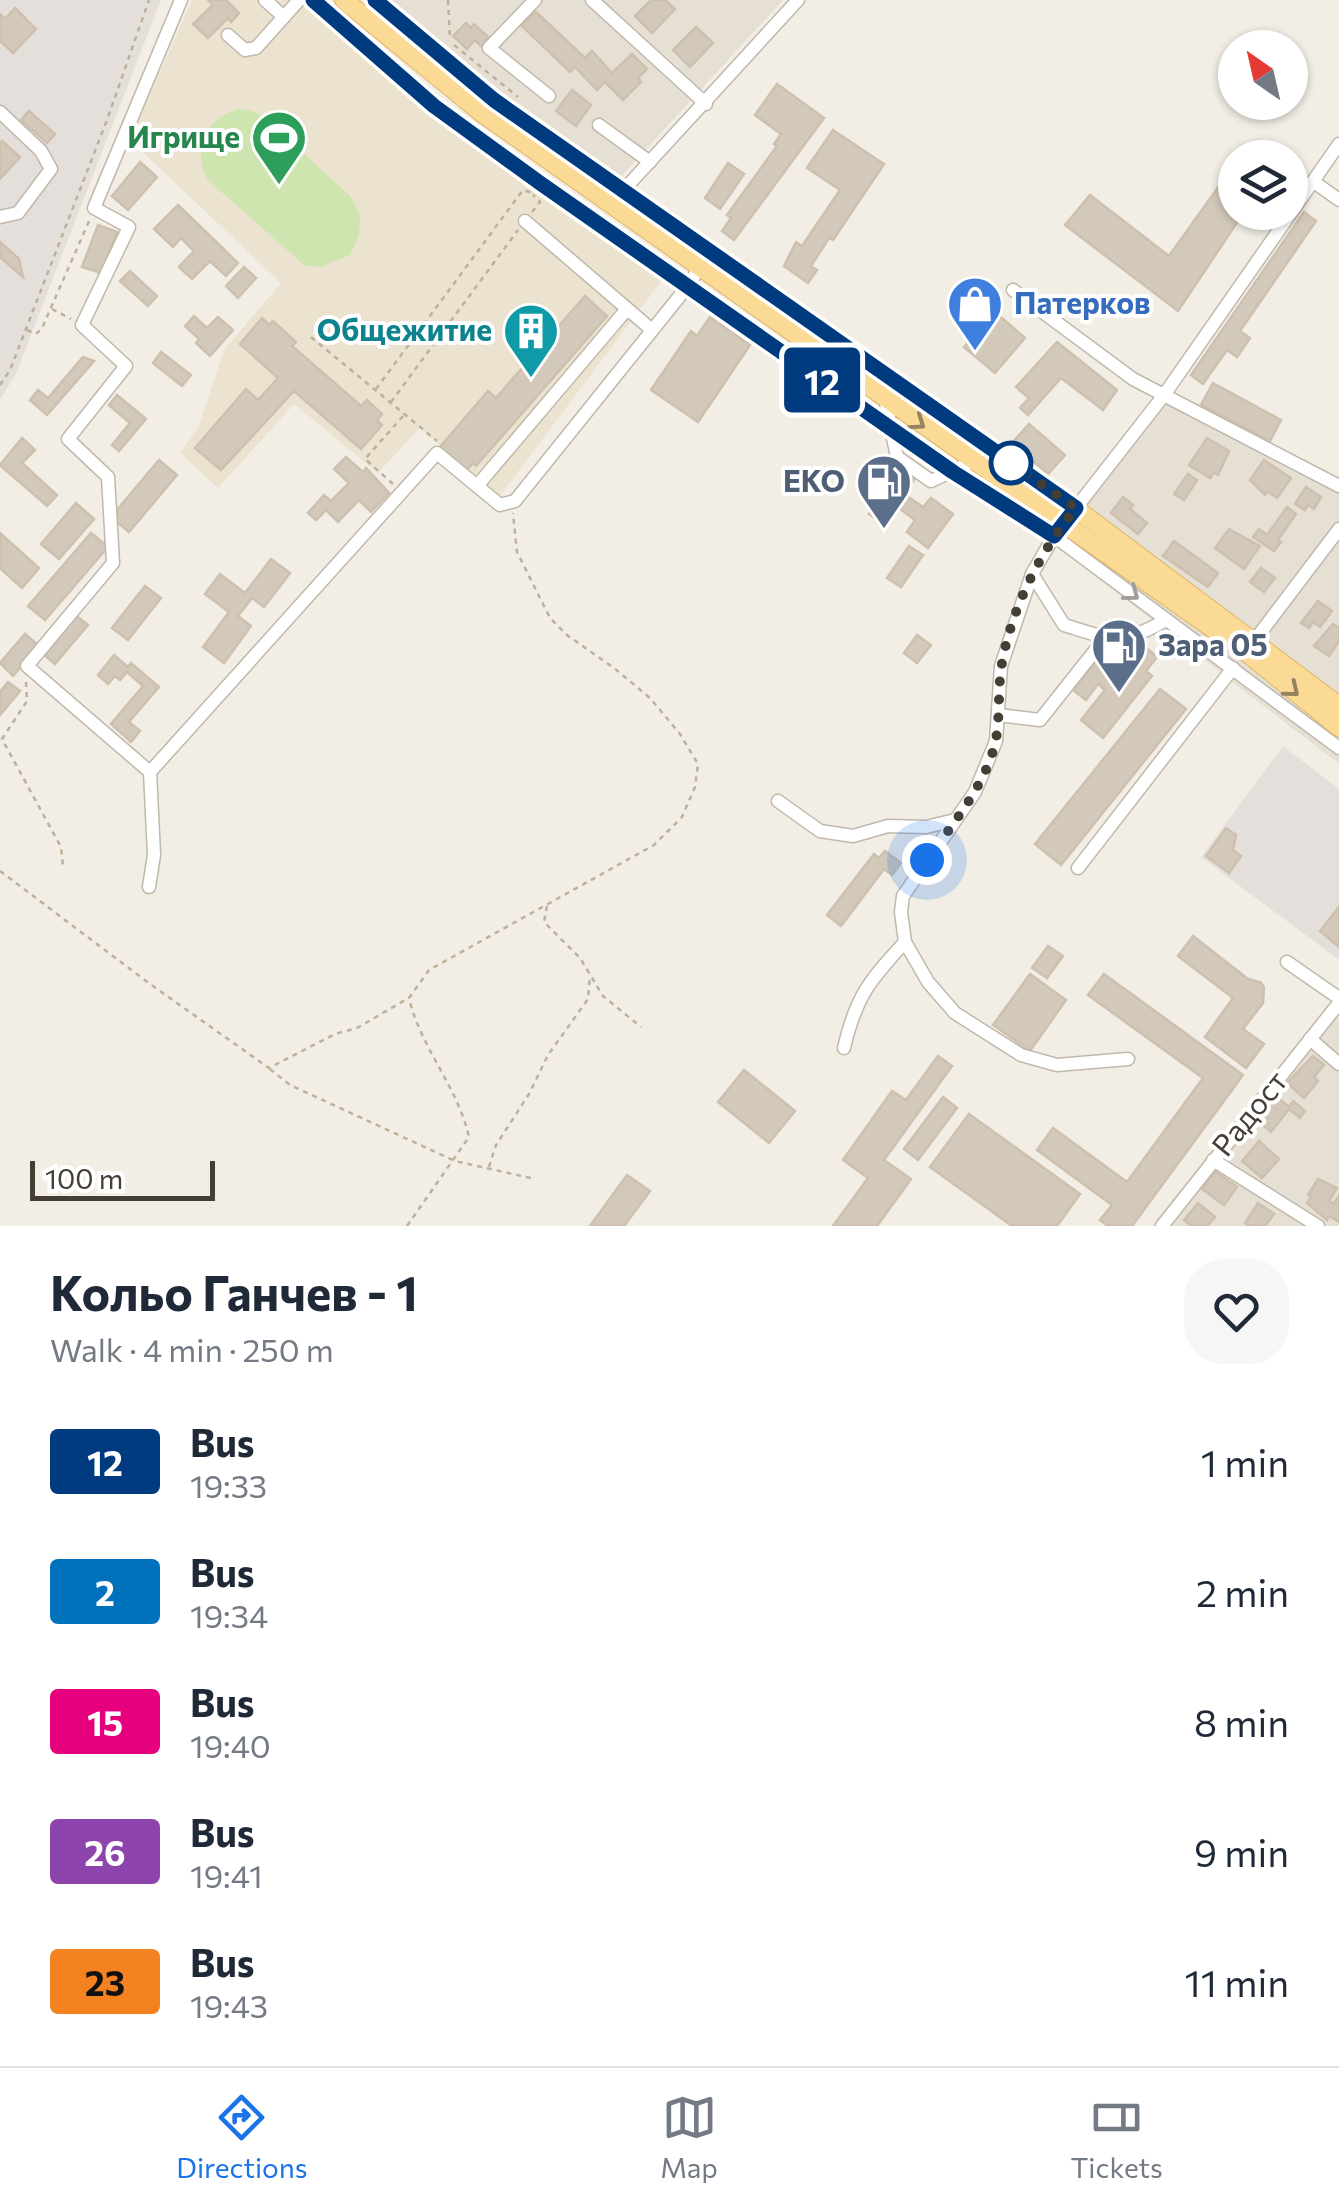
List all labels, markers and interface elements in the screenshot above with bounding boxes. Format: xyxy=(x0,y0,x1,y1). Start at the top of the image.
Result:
north arrow xyxy=(1218,30,1308,120)
map controls xyxy=(1218,30,1308,230)
sports icon: Игрище xyxy=(249,108,309,187)
place label: Игрище xyxy=(127,117,240,154)
button: layers xyxy=(1218,140,1308,230)
shop icon: Патерков xyxy=(945,274,1005,353)
place label: Патерков xyxy=(1014,283,1151,320)
building icon: Общежитие xyxy=(501,301,561,380)
place label: Общежитие xyxy=(317,310,492,347)
line badge: 12 xyxy=(777,348,867,412)
text: 12 xyxy=(804,359,840,402)
one-way arrow xyxy=(907,411,926,429)
unlabelled marker xyxy=(990,442,1032,484)
fuel station icon: EKO xyxy=(854,452,914,531)
place label: EKO xyxy=(783,461,845,498)
one-way arrow xyxy=(1121,583,1139,600)
fuel station icon: Зара 05 xyxy=(1089,616,1149,695)
place label: Зара 05 xyxy=(1158,625,1268,662)
one-way arrow xyxy=(1281,678,1299,696)
your location xyxy=(902,835,952,885)
street label: Радост xyxy=(1203,1062,1294,1162)
scale bar xyxy=(30,1156,215,1200)
text: 100 m xyxy=(45,1161,123,1195)
button: heart xyxy=(1184,1259,1289,1364)
text: Кольо Ганчев - 1 xyxy=(50,1262,418,1321)
text: Walk · 4 min · 250 m xyxy=(50,1329,334,1369)
text: Bus xyxy=(190,1418,255,1465)
text: 1 min xyxy=(1201,1438,1289,1485)
text: 12 xyxy=(87,1440,123,1483)
text: 19:33 xyxy=(190,1465,267,1505)
text: Bus xyxy=(190,1548,255,1595)
text: 2 min xyxy=(1196,1568,1289,1615)
text: 2 xyxy=(95,1570,115,1613)
text: 19:34 xyxy=(190,1595,268,1635)
text: Bus xyxy=(190,1678,255,1725)
text: 8 min xyxy=(1194,1698,1289,1745)
text: 15 xyxy=(87,1700,123,1743)
text: 19:40 xyxy=(190,1725,271,1765)
text: Bus xyxy=(190,1808,255,1855)
text: 9 min xyxy=(1194,1828,1289,1875)
text: 26 xyxy=(84,1830,126,1873)
text: 19:41 xyxy=(190,1855,263,1895)
text: Bus xyxy=(190,1938,255,1985)
text: 11 min xyxy=(1185,1958,1289,2005)
text: 23 xyxy=(85,1960,125,2003)
text: 19:43 xyxy=(190,1985,268,2025)
tab: Directions xyxy=(176,2090,308,2184)
tab: Map xyxy=(660,2090,718,2184)
tab: Tickets xyxy=(1070,2090,1163,2184)

